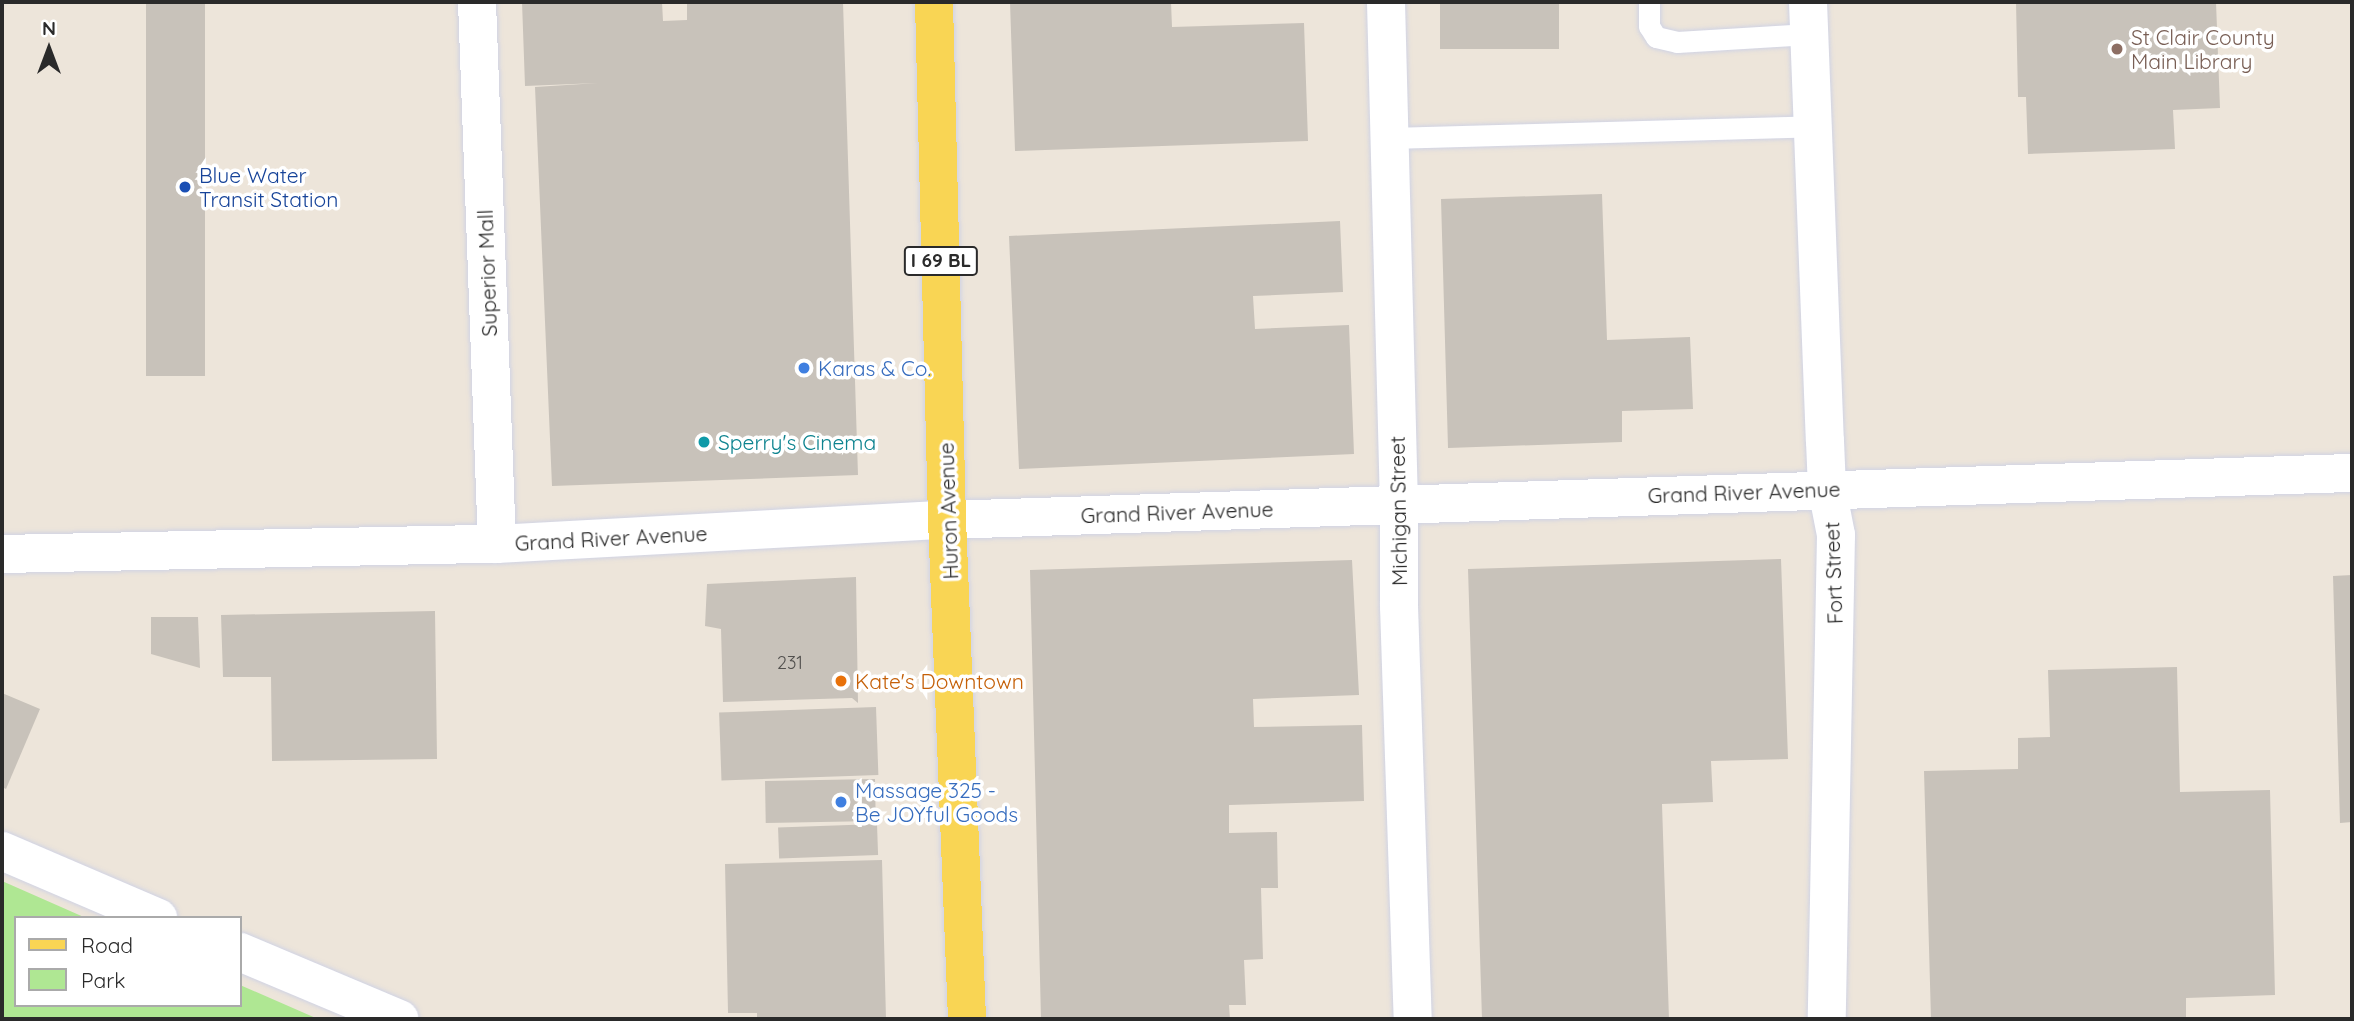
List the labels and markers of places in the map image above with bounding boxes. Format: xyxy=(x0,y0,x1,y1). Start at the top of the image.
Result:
place label: St Clair County Main Library xyxy=(2131,24,2275,74)
marker: St Clair County Main Library xyxy=(2109,41,2125,57)
place label: Blue Water Transit Station xyxy=(199,162,338,212)
marker: Blue Water Transit Station xyxy=(177,179,193,195)
place label: Karas & Co. xyxy=(818,355,931,381)
marker: Karas & Co. xyxy=(796,360,812,376)
place label: Sperry's Cinema xyxy=(718,429,876,455)
marker: Sperry's Cinema xyxy=(696,434,712,450)
place label: Kate's Downtown xyxy=(855,668,1024,694)
marker: Kate's Downtown xyxy=(833,673,849,689)
place label: Massage 325 - Be JOYful Goods xyxy=(855,777,1018,827)
marker: Massage 325 - Be JOYful Goods xyxy=(833,794,849,810)

